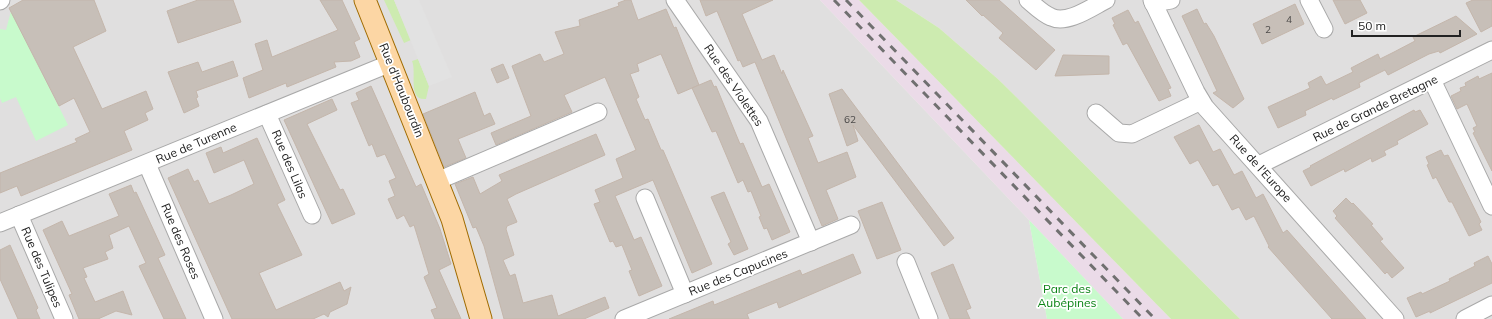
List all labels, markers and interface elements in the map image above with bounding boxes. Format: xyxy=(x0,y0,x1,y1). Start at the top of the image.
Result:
scale bar xyxy=(1352,12,1460,38)
house number: 4 xyxy=(1286,13,1292,26)
text: 50 m xyxy=(1358,18,1386,33)
house number: 2 xyxy=(1265,23,1271,36)
street label: Rue d'Haubourdin xyxy=(376,41,428,139)
street label: Rue des Violettes xyxy=(701,41,767,129)
street label: Rue de Grande Bretagne xyxy=(1310,71,1440,145)
house number: 62 xyxy=(844,113,856,126)
street label: Rue de Turenne xyxy=(153,119,239,167)
street label: Rue des Lilas xyxy=(269,127,311,201)
street label: Rue de l'Europe xyxy=(1227,131,1295,205)
street label: Rue des Roses xyxy=(158,201,204,281)
street label: Rue des Tulipes xyxy=(18,224,66,310)
street label: Rue des Capucines xyxy=(686,245,790,299)
park label: Parc des Aubépines xyxy=(1037,281,1097,310)

